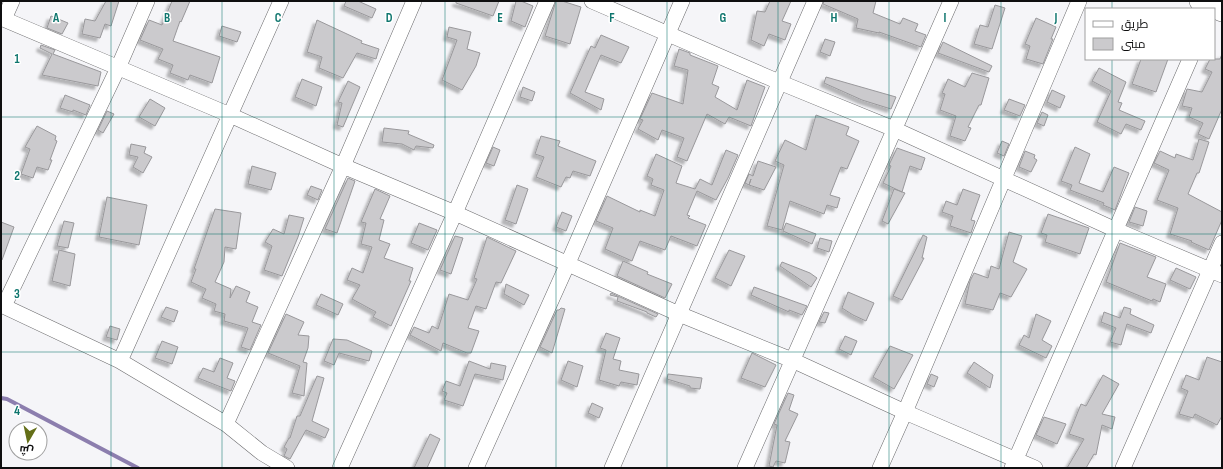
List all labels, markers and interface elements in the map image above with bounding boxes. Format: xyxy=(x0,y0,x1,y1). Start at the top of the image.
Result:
legend xyxy=(1085,8,1215,60)
text: A xyxy=(52,10,60,26)
text: B xyxy=(164,10,170,26)
text: C xyxy=(275,10,282,26)
text: D xyxy=(386,10,393,26)
text: E xyxy=(497,10,503,26)
text: F xyxy=(609,10,615,26)
text: G xyxy=(720,10,727,26)
text: H xyxy=(831,10,838,26)
text: I xyxy=(944,10,947,26)
text: J xyxy=(1054,10,1058,26)
text: طريق xyxy=(1121,17,1149,32)
text: مبنى xyxy=(1121,37,1146,52)
text: 1 xyxy=(14,51,20,67)
text: 2 xyxy=(14,168,20,184)
text: 3 xyxy=(14,286,20,302)
text: 4 xyxy=(14,403,20,419)
north arrow xyxy=(8,421,48,461)
text: ش xyxy=(19,443,35,458)

